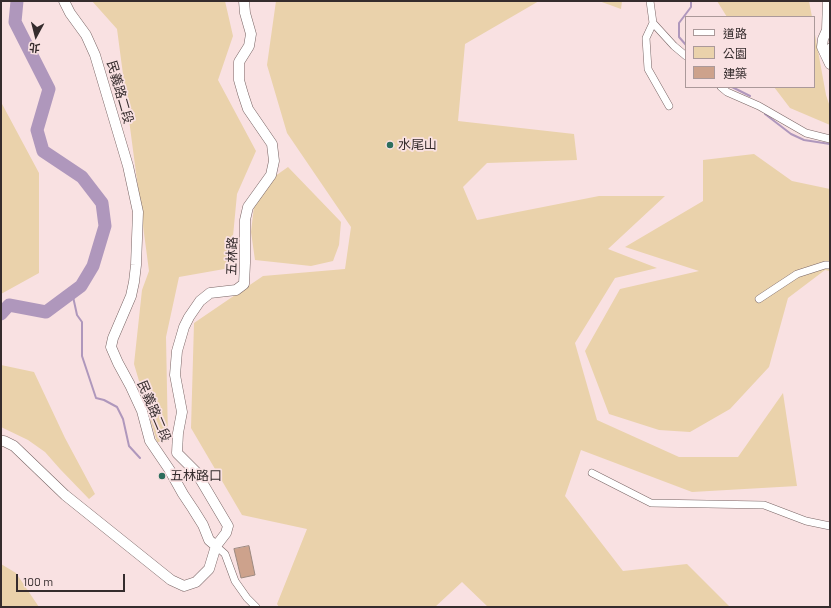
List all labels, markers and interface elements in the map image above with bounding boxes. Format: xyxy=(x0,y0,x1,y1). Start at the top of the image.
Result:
north arrow xyxy=(16,16,56,56)
legend xyxy=(685,16,815,88)
text: 道路 xyxy=(723,26,747,40)
text: 北 xyxy=(28,41,41,56)
text: 公園 xyxy=(723,46,747,60)
street label: 民義路二段 xyxy=(104,59,136,125)
text: 建築 xyxy=(723,66,747,80)
place label: 水尾山 xyxy=(398,137,437,153)
marker: 水尾山 xyxy=(385,140,395,150)
street label: 五林路 xyxy=(224,236,240,276)
street label: 民義路二段 xyxy=(134,378,174,444)
place label: 五林路口 xyxy=(170,468,222,484)
marker: 五林路口 xyxy=(157,471,167,481)
scale bar xyxy=(18,566,127,592)
text: 100 m xyxy=(23,574,53,588)

